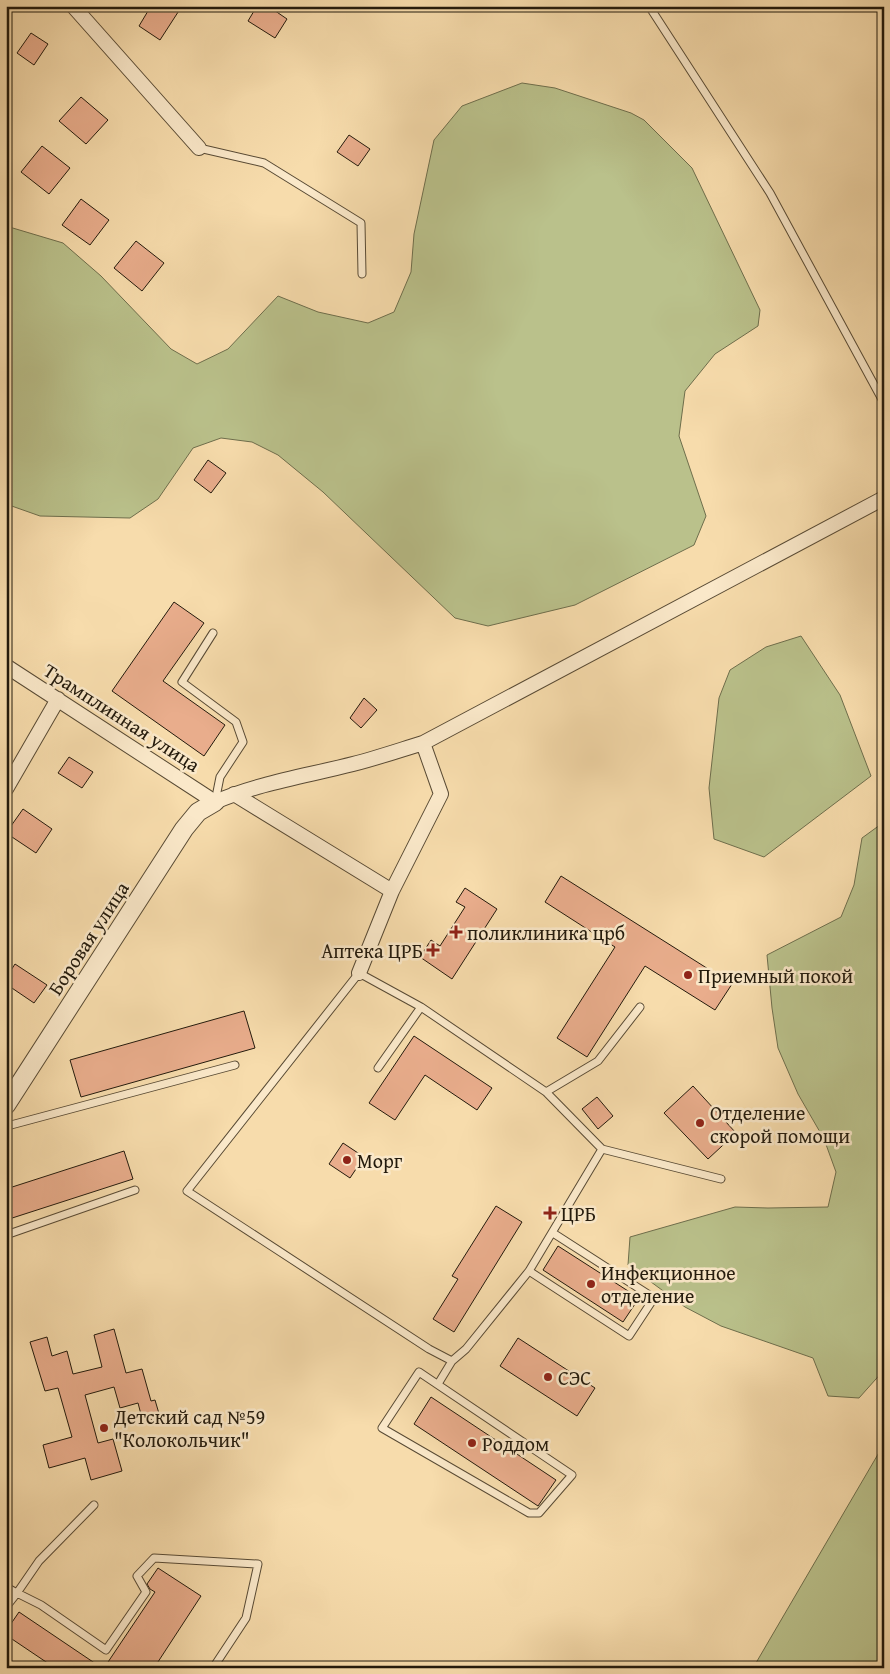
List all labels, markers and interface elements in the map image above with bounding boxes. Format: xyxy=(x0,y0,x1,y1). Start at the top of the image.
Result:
street label: Трамплинная улица xyxy=(38,655,206,779)
street label: Боровая улица xyxy=(40,875,136,1001)
place label: поликлиника црб xyxy=(467,918,625,947)
marker: поликлиника црб xyxy=(449,925,463,939)
place label: Аптека ЦРБ xyxy=(321,936,423,965)
marker: Аптека ЦРБ xyxy=(427,944,439,956)
place label: Приемный покой xyxy=(698,961,853,990)
marker: Приемный покой xyxy=(682,969,694,981)
place label: Отделение скорой помощи xyxy=(710,1098,850,1150)
marker: Отделение скорой помощи xyxy=(694,1117,706,1129)
place label: Морг xyxy=(357,1146,403,1175)
marker: Морг xyxy=(341,1154,353,1166)
place label: ЦРБ xyxy=(561,1199,596,1228)
marker: ЦРБ xyxy=(543,1206,557,1220)
place label: Инфекционное отделение xyxy=(601,1258,736,1310)
marker: Инфекционное отделение xyxy=(585,1278,597,1290)
place label: СЭС xyxy=(558,1363,591,1392)
marker: СЭС xyxy=(542,1371,554,1383)
place label: Детский сад №59 "Колокольчик" xyxy=(113,1402,265,1454)
marker: Детский сад №59 "Колокольчик" xyxy=(98,1422,110,1434)
place label: Роддом xyxy=(482,1429,549,1458)
marker: Роддом xyxy=(466,1437,478,1449)

